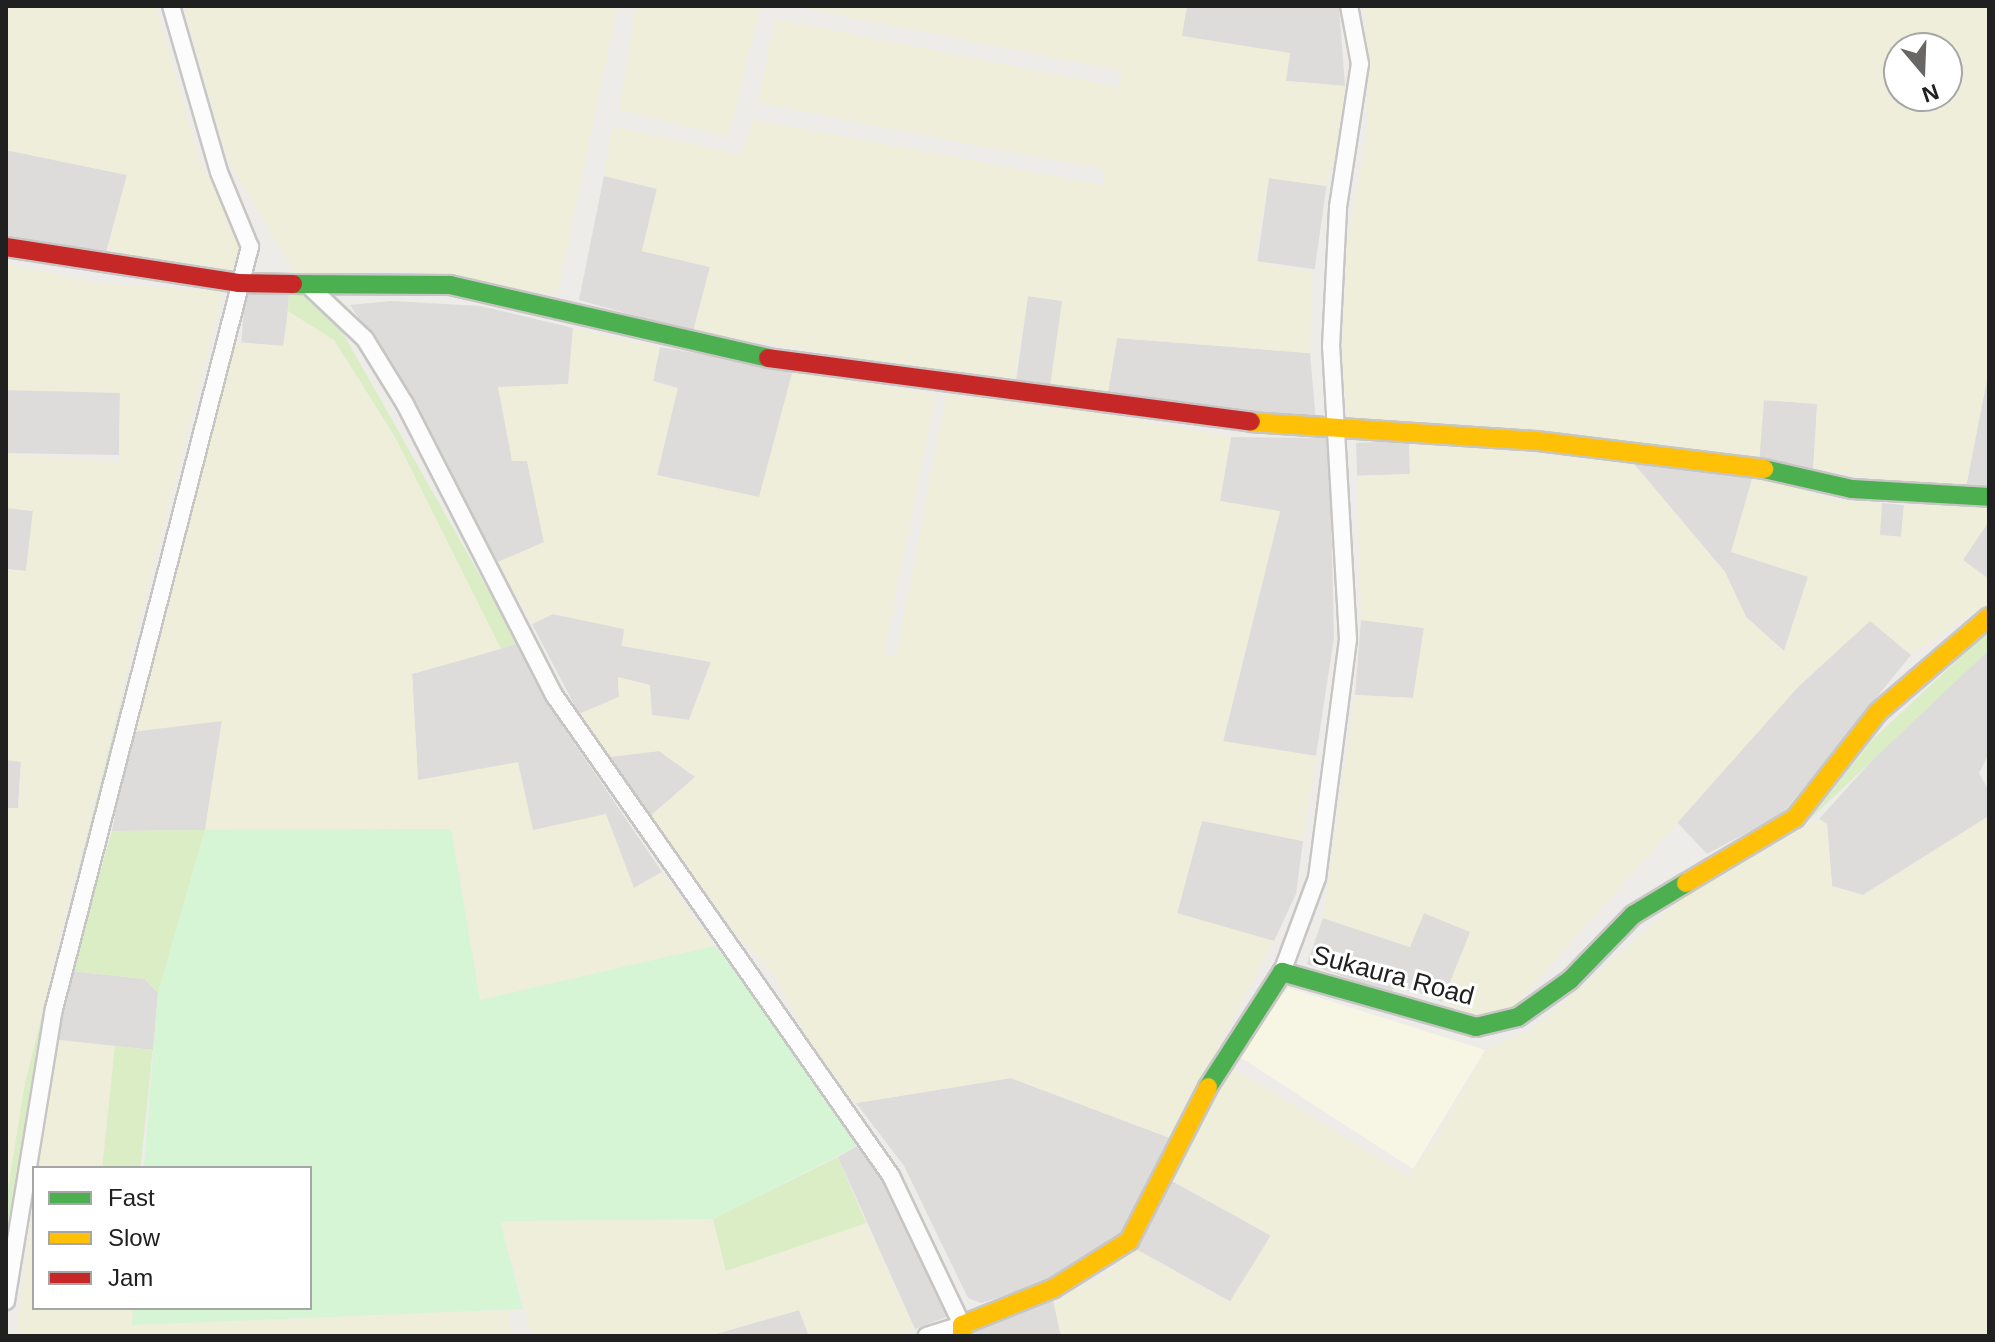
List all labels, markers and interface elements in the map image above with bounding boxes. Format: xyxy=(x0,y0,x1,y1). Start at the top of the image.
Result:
north arrow xyxy=(1883,32,1963,112)
text: N xyxy=(1919,79,1942,108)
street label: Sukaura Road xyxy=(1309,939,1477,1013)
legend xyxy=(32,1166,312,1310)
text: Fast xyxy=(108,1184,155,1211)
text: Slow xyxy=(108,1224,160,1251)
text: Jam xyxy=(108,1264,153,1291)

